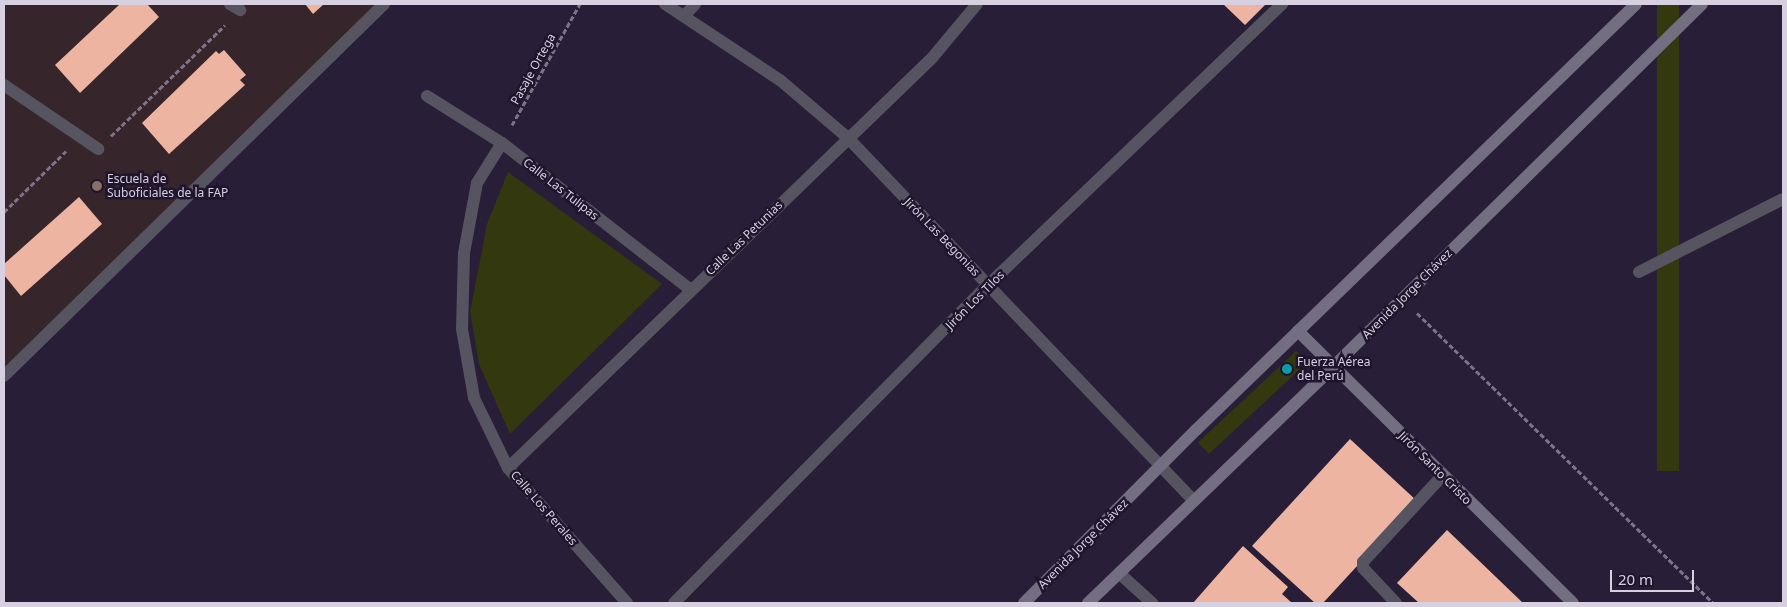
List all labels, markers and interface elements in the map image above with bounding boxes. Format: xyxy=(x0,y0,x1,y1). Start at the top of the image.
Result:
street label: Pasaje Ortega xyxy=(508,31,558,107)
street label: Calle Las Tulipas xyxy=(520,155,602,223)
place label: Escuela de Suboficiales de la FAP xyxy=(107,172,228,200)
marker: Escuela de Suboficiales de la FAP xyxy=(91,180,103,192)
street label: Jirón Las Begonias xyxy=(901,195,983,279)
street label: Calle Las Petunias xyxy=(703,198,785,278)
street label: Avenida Jorge Chávez xyxy=(1359,246,1455,342)
street label: Jirón Los Tilos xyxy=(943,268,1007,332)
place label: Fuerza Aérea del Perú xyxy=(1297,355,1371,383)
marker: Fuerza Aérea del Perú xyxy=(1281,363,1293,375)
street label: Jirón Santo Cristo xyxy=(1396,429,1474,507)
street label: Calle Los Perales xyxy=(508,468,580,548)
street label: Avenida Jorge Chávez xyxy=(1035,496,1131,592)
scale bar xyxy=(1612,560,1696,592)
text: 20 m xyxy=(1618,569,1653,589)

